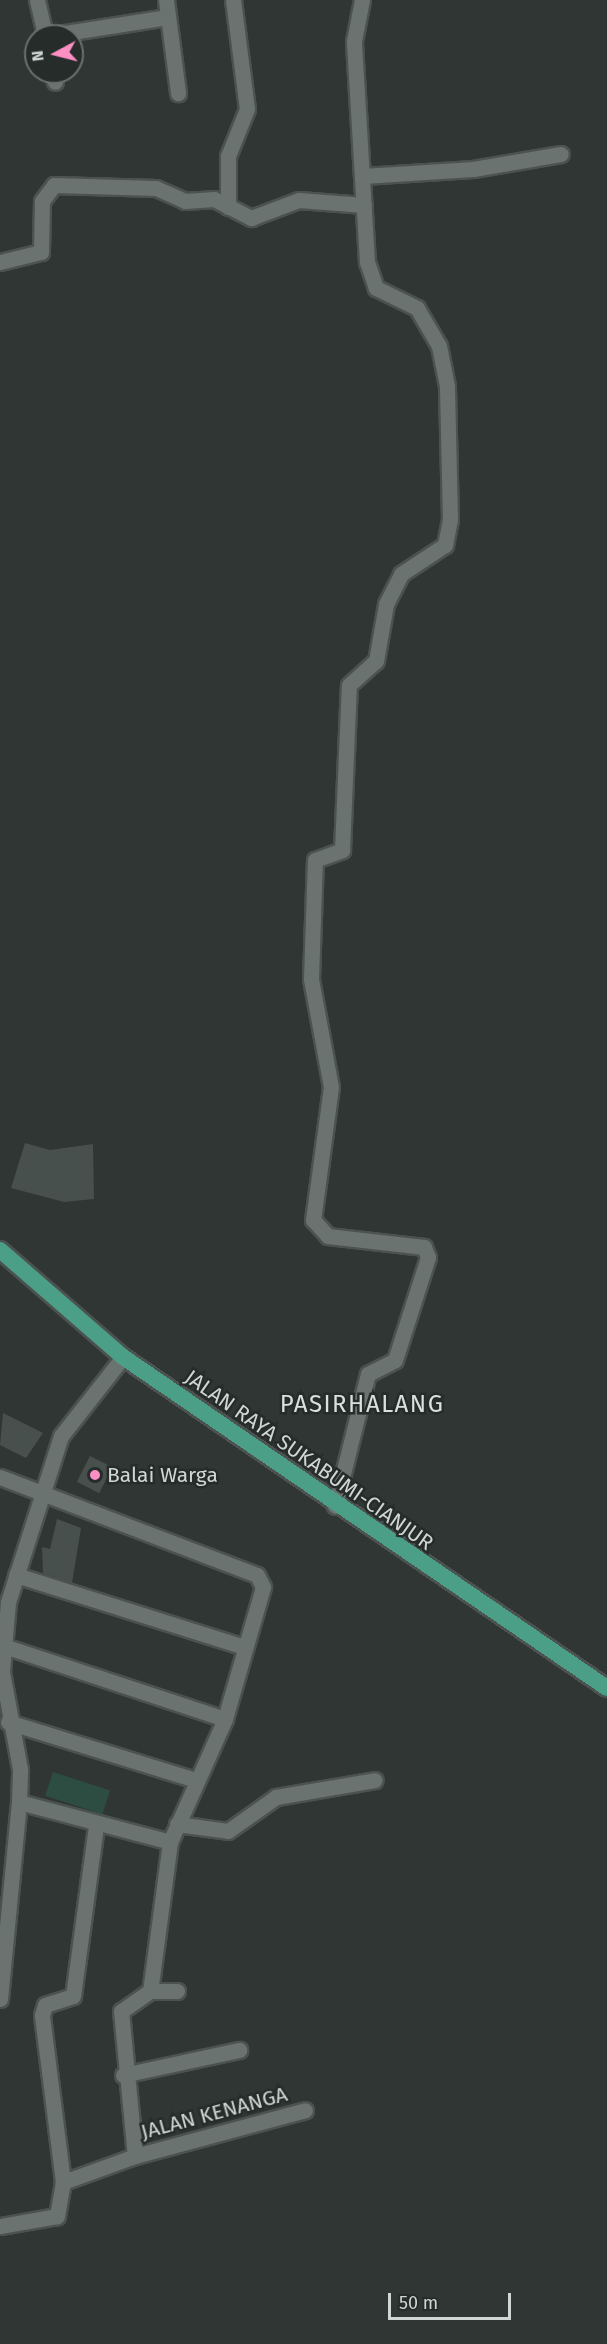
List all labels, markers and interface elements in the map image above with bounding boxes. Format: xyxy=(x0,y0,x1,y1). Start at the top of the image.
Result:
north arrow xyxy=(24,24,84,84)
text: N xyxy=(28,50,48,62)
street label: JALAN RAYA SUKABUMI-CIANJUR xyxy=(180,1364,438,1556)
district label: PASIRHALANG xyxy=(280,1391,444,1419)
place label: Balai Warga xyxy=(107,1462,218,1488)
marker: Balai Warga xyxy=(88,1468,102,1482)
street label: JALAN KENANGA xyxy=(138,2081,290,2145)
scale bar xyxy=(391,2281,514,2319)
text: 50 m xyxy=(399,2292,438,2314)

